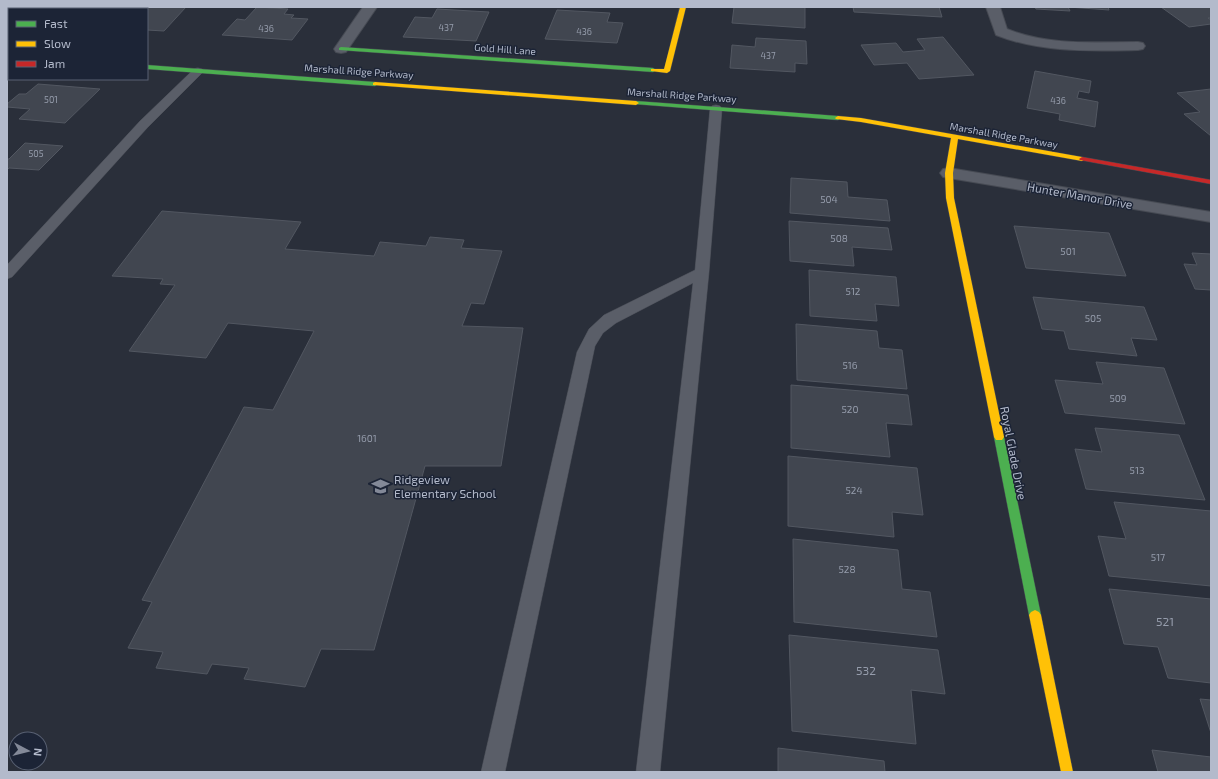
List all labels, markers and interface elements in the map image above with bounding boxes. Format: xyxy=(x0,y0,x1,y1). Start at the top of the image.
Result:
legend xyxy=(8,8,148,80)
text: Fast xyxy=(44,16,68,30)
house number: 437 xyxy=(438,22,454,33)
house number: 436 xyxy=(258,23,274,34)
house number: 436 xyxy=(576,26,592,37)
text: Slow xyxy=(44,36,71,50)
street label: Gold Hill Lane xyxy=(474,41,536,57)
house number: 437 xyxy=(760,50,776,61)
text: Jam xyxy=(44,56,65,70)
street label: Marshall Ridge Parkway xyxy=(304,61,415,81)
street label: Marshall Ridge Parkway xyxy=(627,85,738,105)
house number: 501 xyxy=(44,94,58,105)
house number: 436 xyxy=(1050,95,1066,106)
street label: Marshall Ridge Parkway xyxy=(949,120,1060,151)
house number: 505 xyxy=(28,148,44,159)
street label: Hunter Manor Drive xyxy=(1026,179,1134,211)
house number: 504 xyxy=(820,193,838,205)
house number: 508 xyxy=(830,232,848,244)
house number: 501 xyxy=(1060,245,1076,257)
house number: 512 xyxy=(846,285,861,297)
house number: 505 xyxy=(1085,312,1101,324)
house number: 516 xyxy=(842,359,858,371)
house number: 509 xyxy=(1109,392,1127,404)
house number: 520 xyxy=(841,403,859,415)
street label: Royal Glade Drive xyxy=(998,405,1030,501)
house number: 1601 xyxy=(357,432,377,444)
house number: 513 xyxy=(1130,464,1144,476)
place label: Ridgeview Elementary School xyxy=(394,472,497,500)
school or university icon: Ridgeview Elementary School xyxy=(371,476,391,496)
house number: 524 xyxy=(845,484,863,496)
house number: 517 xyxy=(1151,551,1165,563)
house number: 528 xyxy=(838,563,856,575)
house number: 521 xyxy=(1156,614,1174,628)
house number: 532 xyxy=(856,663,876,677)
north arrow xyxy=(8,731,48,771)
text: N xyxy=(31,748,45,757)

